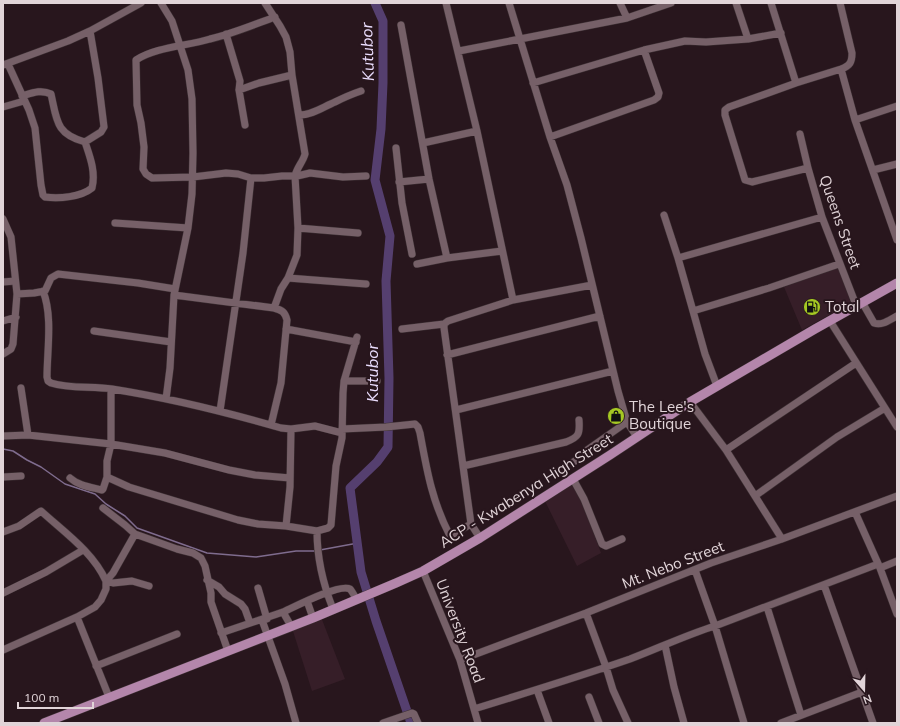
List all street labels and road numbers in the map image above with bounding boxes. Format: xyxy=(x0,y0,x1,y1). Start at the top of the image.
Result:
street label: Queens Street xyxy=(816,172,865,271)
street label: ACP - Kwabenya High Street xyxy=(435,429,616,552)
street label: Mt. Nebo Street xyxy=(619,536,727,593)
street label: University Road xyxy=(432,576,489,685)

